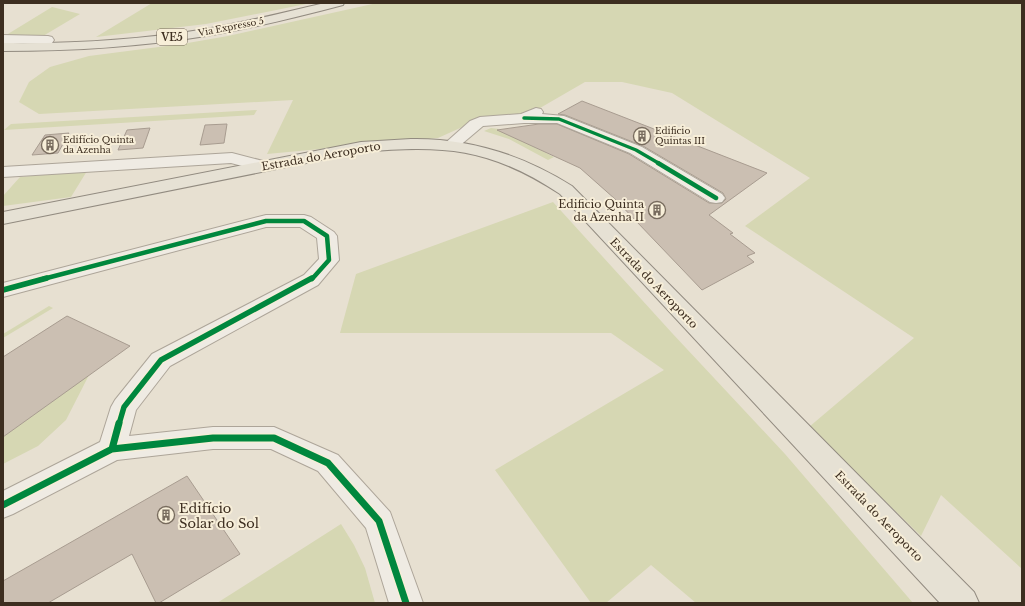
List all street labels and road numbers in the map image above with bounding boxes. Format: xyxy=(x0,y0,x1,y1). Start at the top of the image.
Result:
street label: Via Expresso 5 xyxy=(196,15,265,38)
road number: VE5 xyxy=(157,29,187,45)
street label: Estrada do Aeroporto xyxy=(260,139,382,173)
street label: Estrada do Aeroporto xyxy=(607,235,701,331)
street label: Estrada do Aeroporto xyxy=(832,468,926,564)

